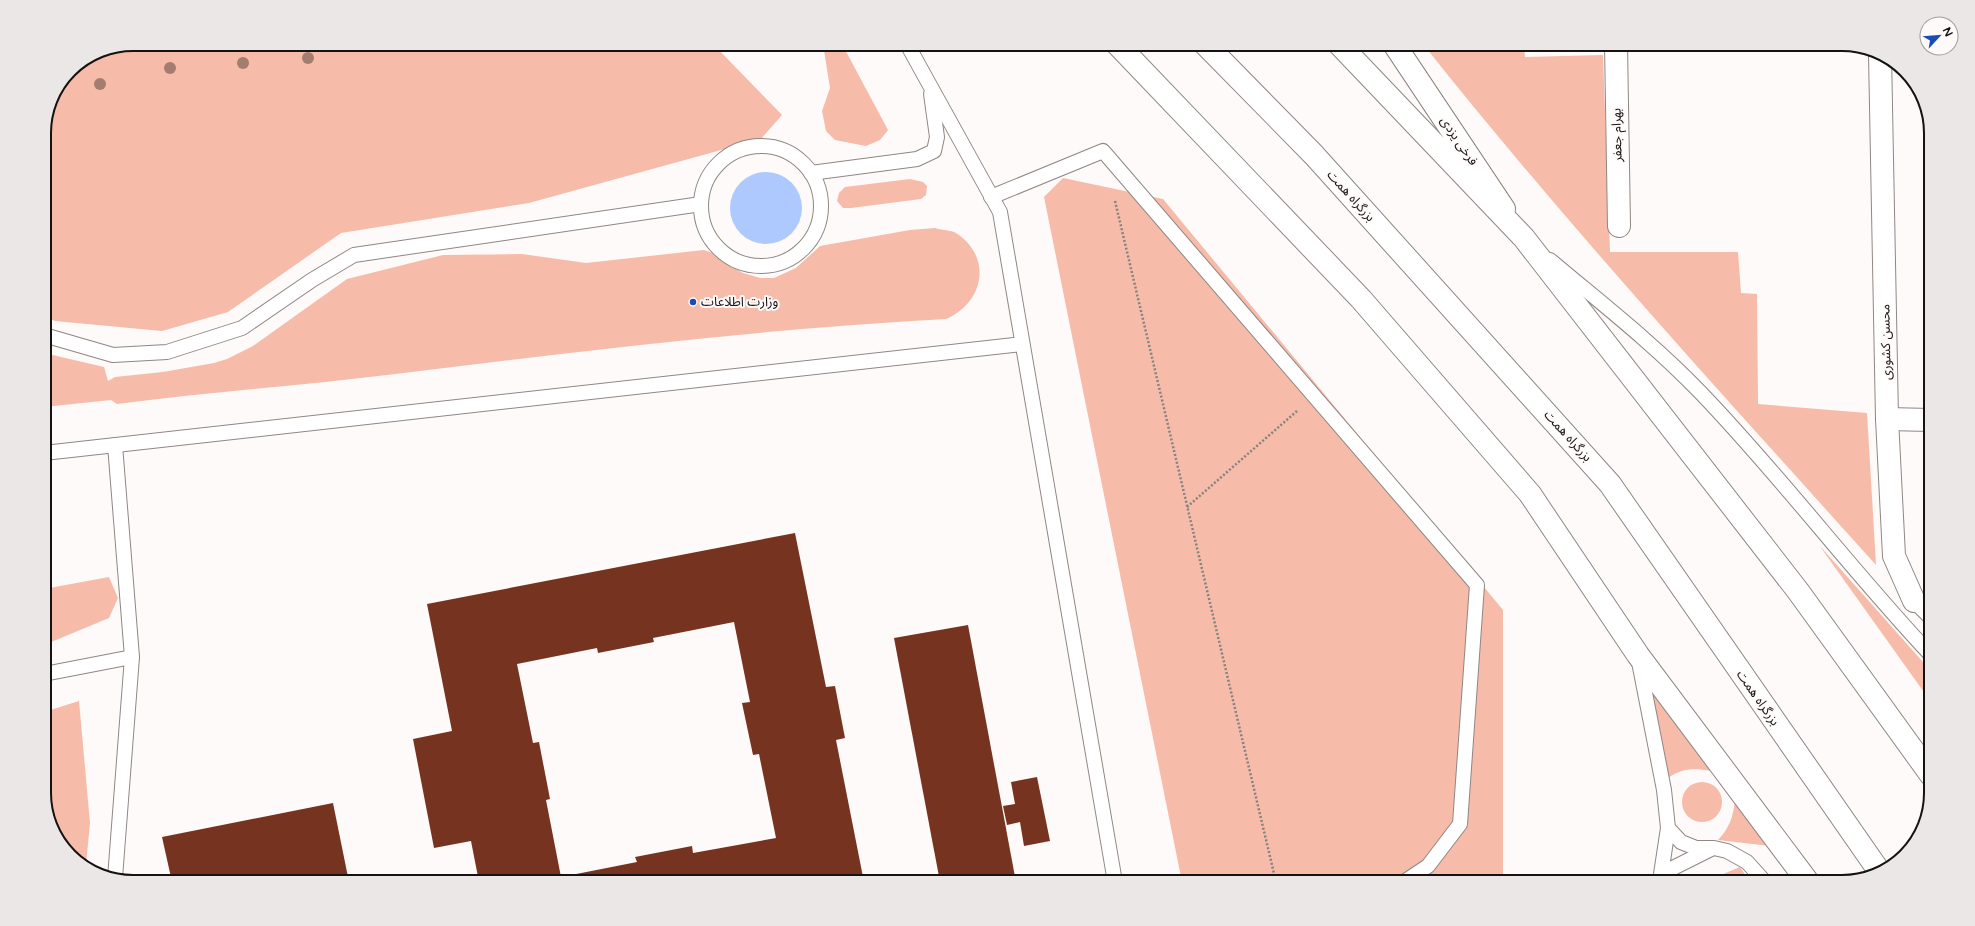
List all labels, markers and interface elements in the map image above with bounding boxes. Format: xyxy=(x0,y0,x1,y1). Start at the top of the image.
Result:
north arrow xyxy=(1919,16,1959,56)
text: N xyxy=(1940,25,1955,39)
street label: بهرام جعفر xyxy=(1609,108,1626,163)
street label: فرخی یزدی xyxy=(1437,113,1481,169)
street label: بزرگراه همت xyxy=(1324,167,1378,225)
place label: وزارت اطلاعات xyxy=(701,294,779,310)
marker: وزارت اطلاعات xyxy=(688,297,698,307)
street label: محسن کشوری xyxy=(1877,304,1895,380)
street label: بزرگراه همت xyxy=(1541,407,1595,465)
street label: بزرگراه همت xyxy=(1733,667,1783,729)

